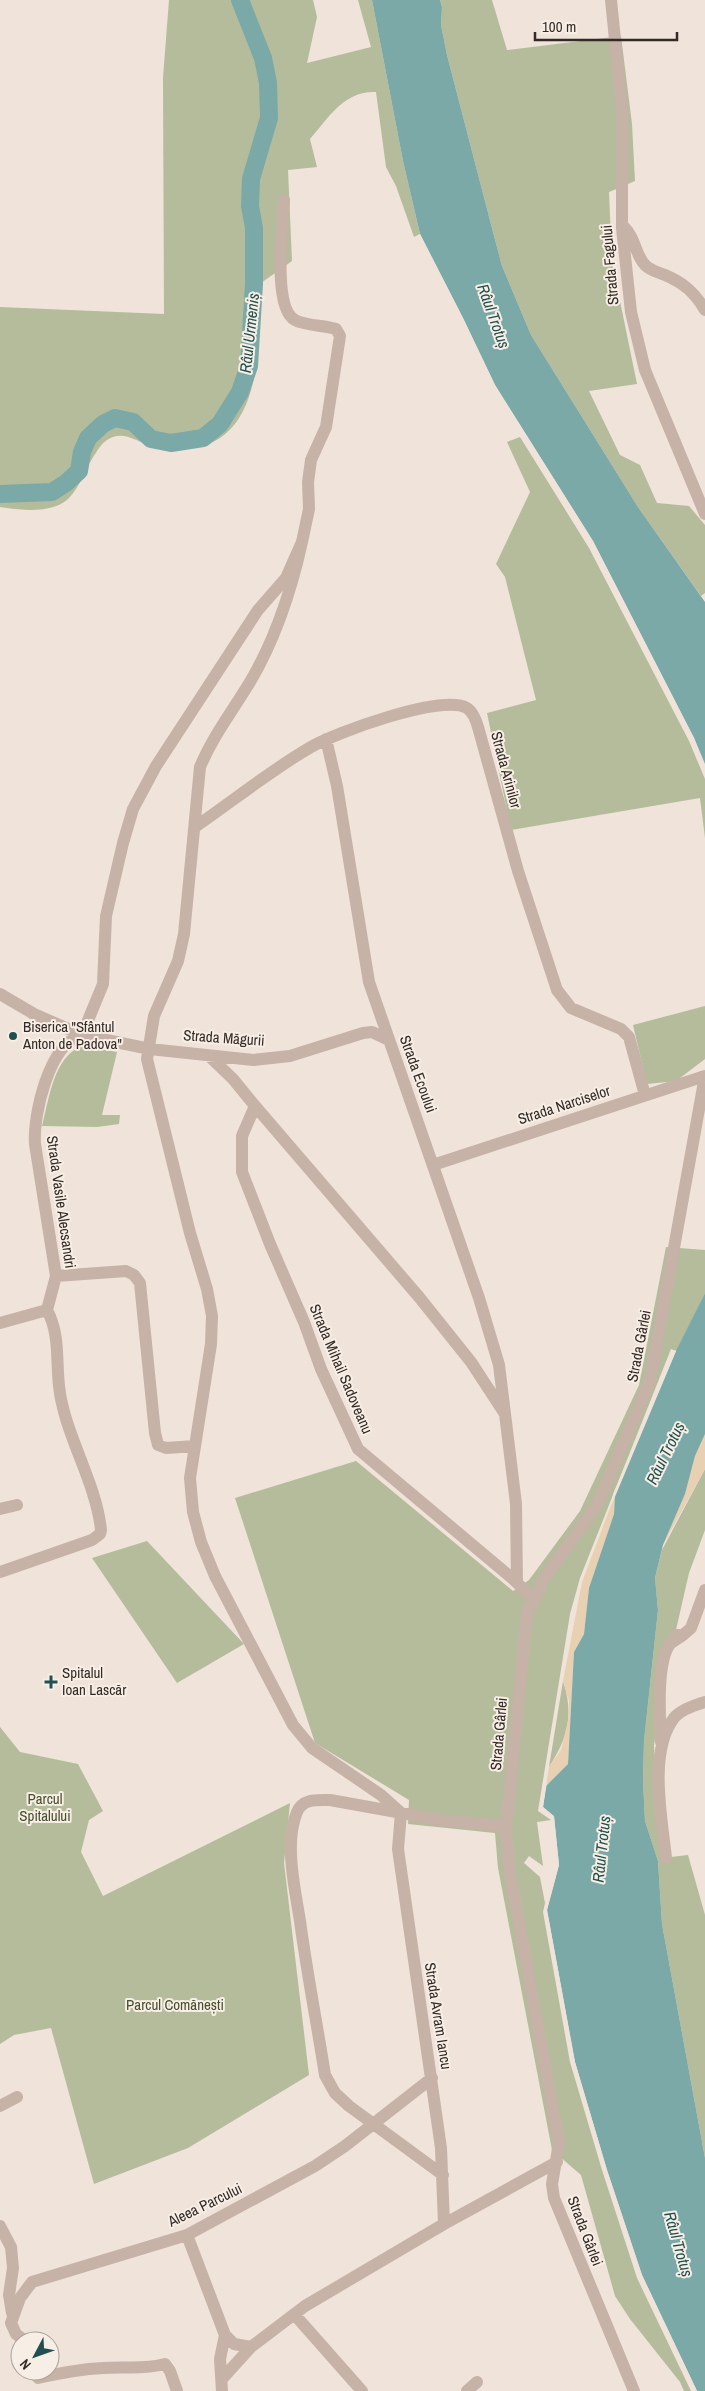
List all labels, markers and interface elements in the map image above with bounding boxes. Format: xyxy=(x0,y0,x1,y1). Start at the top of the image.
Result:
scale bar xyxy=(535,10,678,42)
text: 100 m xyxy=(542,16,576,37)
street label: Strada Fagului xyxy=(596,224,623,306)
water label: Râul Trotuș xyxy=(472,281,516,352)
water label: Râul Urmeniș xyxy=(234,292,264,374)
street label: Strada Arinilor xyxy=(486,729,527,811)
place label: Biserica "Sfântul Anton de Padova" xyxy=(22,1016,122,1054)
street label: Strada Măgurii xyxy=(183,1024,265,1051)
marker: Biserica "Sfântul Anton de Padova" xyxy=(7,1030,19,1042)
street label: Strada Ecoului xyxy=(395,1032,442,1115)
street label: Strada Narciselor xyxy=(515,1080,613,1129)
street label: Strada Vasile Alecsandri xyxy=(42,1134,81,1270)
street label: Strada Mihail Sadoveanu xyxy=(305,1301,378,1437)
street label: Strada Gârlei xyxy=(621,1308,656,1384)
water label: Râul Trotuș xyxy=(640,1418,690,1488)
place label: Spitalul Ioan Lascăr xyxy=(62,1662,126,1700)
marker: Spitalul Ioan Lascăr xyxy=(44,1675,58,1689)
street label: Strada Gârlei xyxy=(485,1697,512,1771)
park label: Parcul Spitalului xyxy=(19,1788,71,1826)
water label: Râul Trotuș xyxy=(587,1814,615,1883)
street label: Strada Avram Iancu xyxy=(420,1961,457,2071)
park label: Parcul Comănești xyxy=(126,1994,224,2015)
street label: Aleea Parcului xyxy=(163,2178,245,2232)
street label: Strada Gârlei xyxy=(563,2193,608,2269)
water label: Râul Trotuș xyxy=(659,2209,699,2280)
north arrow xyxy=(10,2331,60,2381)
text: N xyxy=(16,2355,35,2374)

